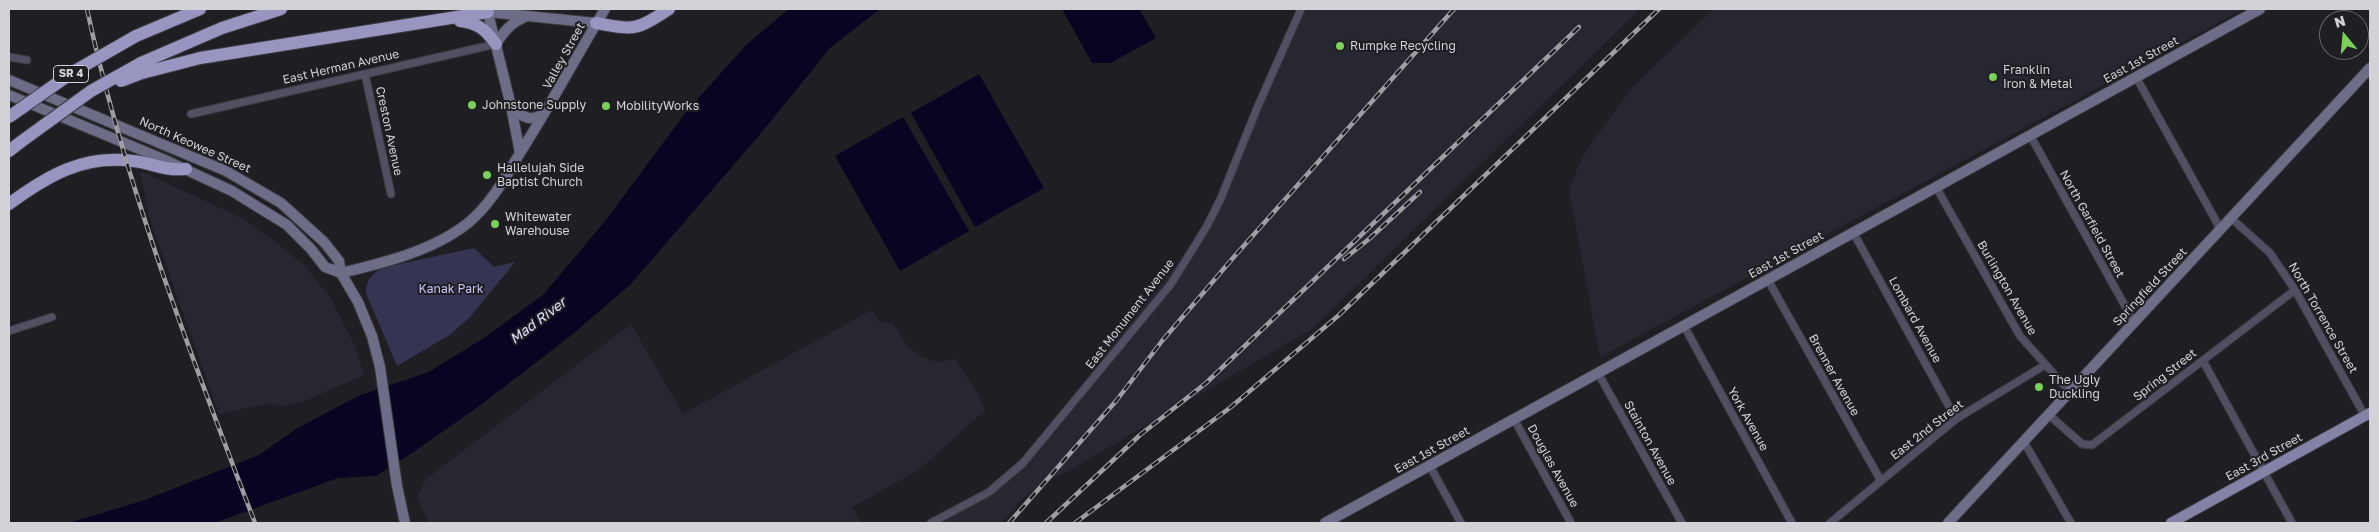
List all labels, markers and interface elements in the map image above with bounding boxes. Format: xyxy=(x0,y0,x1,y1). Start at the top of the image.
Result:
north arrow xyxy=(2319,10,2369,60)
text: N xyxy=(2332,11,2347,31)
street label: Valley Street xyxy=(540,20,588,92)
street label: East 1st Street xyxy=(2101,33,2181,87)
place label: Rumpke Recycling xyxy=(1350,39,1456,53)
marker: Rumpke Recycling xyxy=(1334,40,1346,52)
street label: East Herman Avenue xyxy=(281,47,401,87)
place label: Franklin Iron & Metal xyxy=(2003,63,2073,91)
road number: SR 4 xyxy=(54,66,88,82)
marker: Franklin Iron & Metal xyxy=(1987,71,1999,83)
street label: Creston Avenue xyxy=(373,85,405,177)
place label: Johnstone Supply xyxy=(482,98,586,112)
marker: Johnstone Supply xyxy=(466,99,478,111)
place label: MobilityWorks xyxy=(616,99,699,113)
marker: MobilityWorks xyxy=(600,100,612,112)
street label: North Keowee Street xyxy=(137,114,253,176)
place label: Hallelujah Side Baptist Church xyxy=(497,161,584,189)
street label: North Garfield Street xyxy=(2056,168,2128,280)
marker: Hallelujah Side Baptist Church xyxy=(481,169,493,181)
place label: Whitewater Warehouse xyxy=(505,210,571,238)
marker: Whitewater Warehouse xyxy=(489,218,501,230)
street label: East 1st Street xyxy=(1746,228,1826,282)
street label: Burlington Avenue xyxy=(1974,238,2040,338)
street label: Springfield Street xyxy=(2110,245,2190,329)
street label: East Monument Avenue xyxy=(1083,256,1177,372)
street label: North Torrence Street xyxy=(2285,260,2361,376)
street label: Lombard Avenue xyxy=(1885,275,1945,365)
park label: Kanak Park xyxy=(419,282,483,296)
water label: Mad River xyxy=(506,294,570,348)
street label: Brenner Avenue xyxy=(1806,332,1862,418)
street label: Spring Street xyxy=(2131,346,2199,404)
place label: The Ugly Duckling xyxy=(2049,373,2100,401)
marker: The Ugly Duckling xyxy=(2033,381,2045,393)
street label: York Avenue xyxy=(1725,385,1771,453)
street label: East 2nd Street xyxy=(1888,397,1966,463)
street label: Stainton Avenue xyxy=(1621,398,1679,488)
street label: Douglas Avenue xyxy=(1524,422,1582,510)
street label: East 1st Street xyxy=(1392,423,1472,477)
street label: East 3rd Street xyxy=(2223,430,2305,484)

